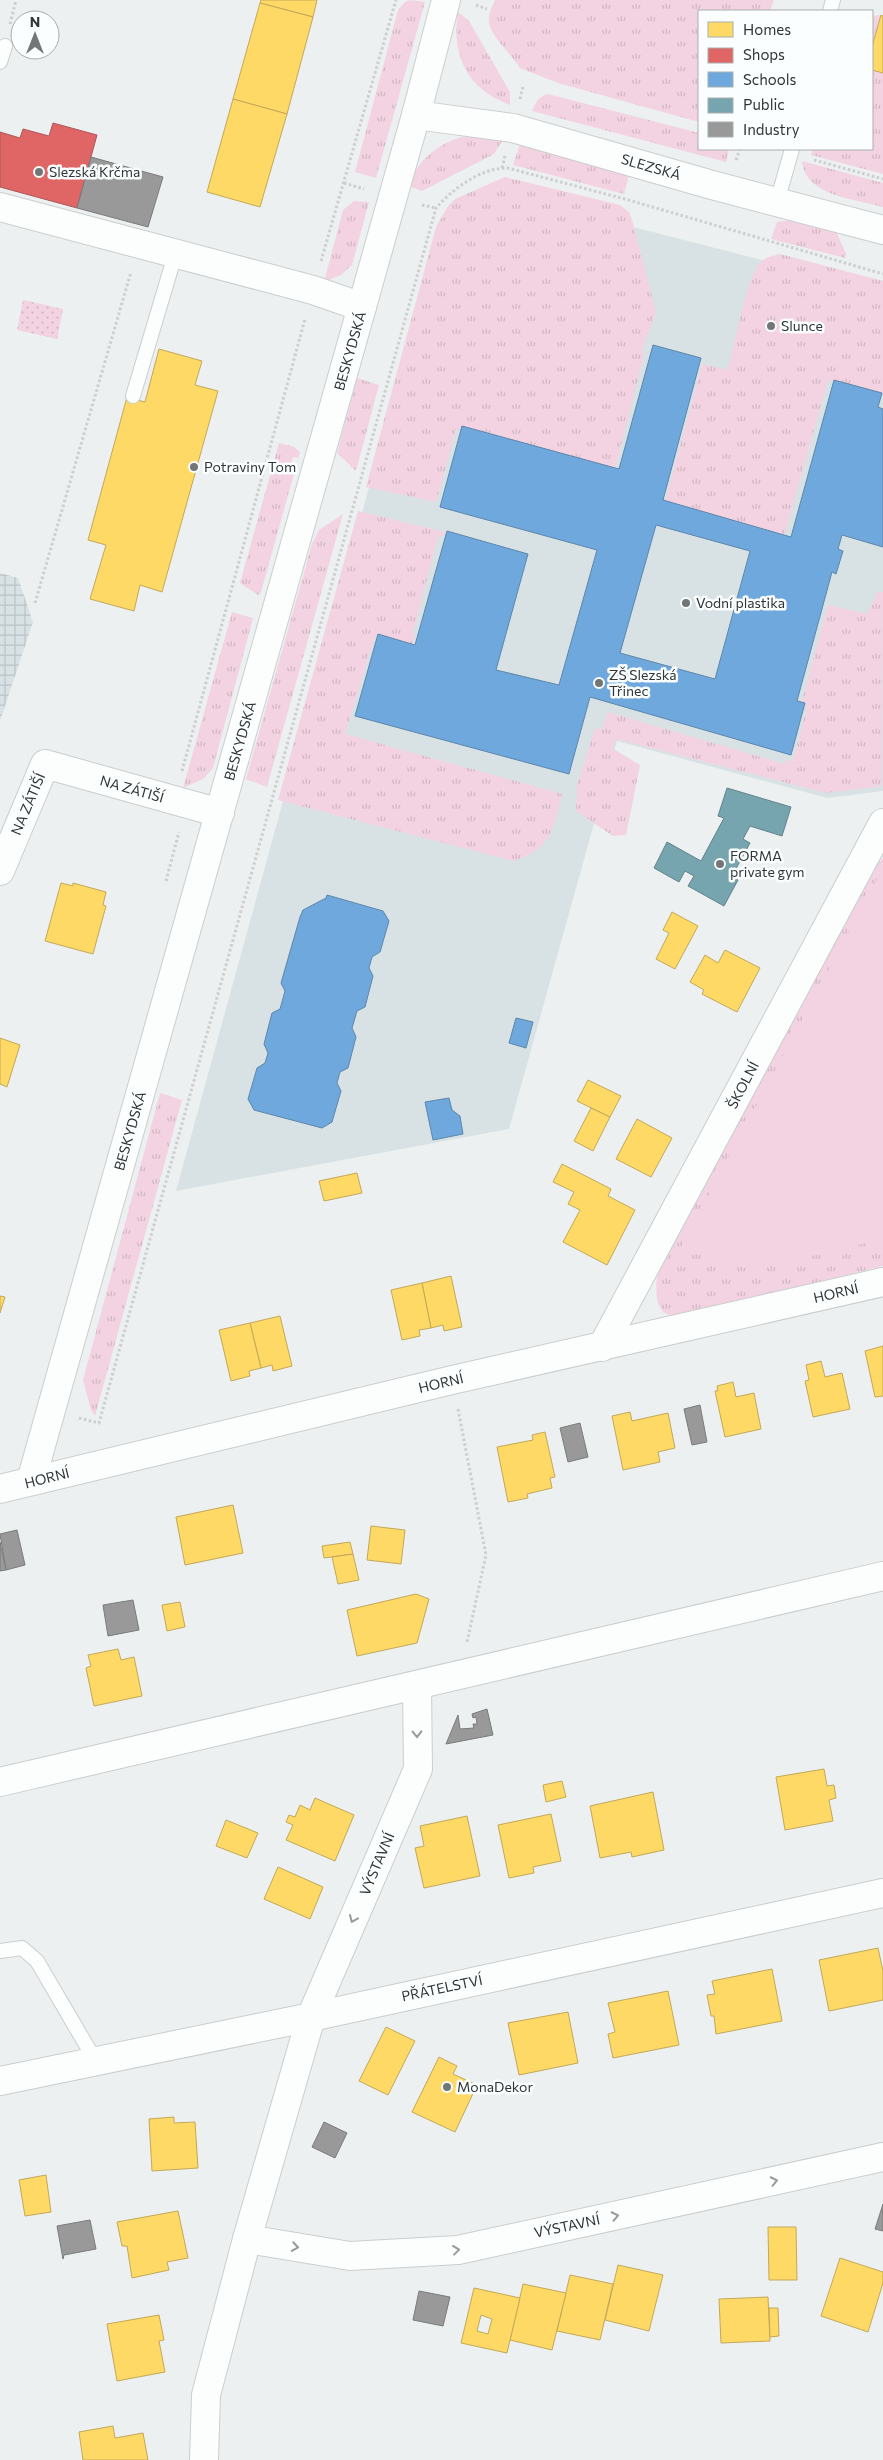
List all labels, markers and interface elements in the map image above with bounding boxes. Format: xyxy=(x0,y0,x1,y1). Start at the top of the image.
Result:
north arrow xyxy=(10,10,60,60)
legend xyxy=(698,10,873,150)
text: N xyxy=(30,13,40,30)
text: Homes xyxy=(743,20,791,38)
text: Shops xyxy=(743,45,785,63)
text: Schools xyxy=(743,70,797,88)
text: Public xyxy=(743,95,785,113)
text: Industry xyxy=(743,120,800,138)
street label: SLEZSKÁ xyxy=(619,150,683,183)
place label: Slezská Krčma xyxy=(49,163,140,180)
marker: Slezská Krčma xyxy=(33,166,45,178)
street label: BESKYDSKÁ xyxy=(330,309,369,392)
place label: Slunce xyxy=(781,317,823,334)
marker: Slunce xyxy=(765,320,777,332)
place label: Potraviny Tom xyxy=(204,458,296,475)
marker: Potraviny Tom xyxy=(188,461,200,473)
place label: Vodní plastika xyxy=(696,594,785,611)
marker: Vodní plastika xyxy=(680,597,692,609)
place label: ZŠ Slezská Třinec xyxy=(609,666,677,699)
marker: ZŠ Slezská Třinec xyxy=(593,677,605,689)
street label: BESKYDSKÁ xyxy=(220,699,259,782)
street label: NA ZÁTIŠÍ xyxy=(7,769,49,837)
street label: NA ZÁTIŠÍ xyxy=(98,771,167,806)
place label: FORMA private gym xyxy=(730,847,805,880)
marker: FORMA private gym xyxy=(714,858,726,870)
street label: ŠKOLNÍ xyxy=(723,1057,763,1111)
street label: BESKYDSKÁ xyxy=(110,1089,149,1172)
street label: HORNÍ xyxy=(812,1279,861,1306)
street label: HORNÍ xyxy=(417,1369,466,1396)
street label: HORNÍ xyxy=(23,1463,72,1491)
one-way arrow xyxy=(412,1730,422,1738)
street label: VÝSTAVNÍ xyxy=(356,1829,398,1898)
one-way arrow xyxy=(349,1914,360,1923)
street label: PŘÁTELSTVÍ xyxy=(400,1970,485,2004)
place label: MonaDekor xyxy=(457,2078,533,2095)
marker: MonaDekor xyxy=(441,2081,453,2093)
one-way arrow xyxy=(770,2176,778,2187)
street label: VÝSTAVNÍ xyxy=(532,2210,602,2241)
one-way arrow xyxy=(611,2211,620,2222)
one-way arrow xyxy=(291,2241,299,2251)
one-way arrow xyxy=(453,2245,461,2256)

